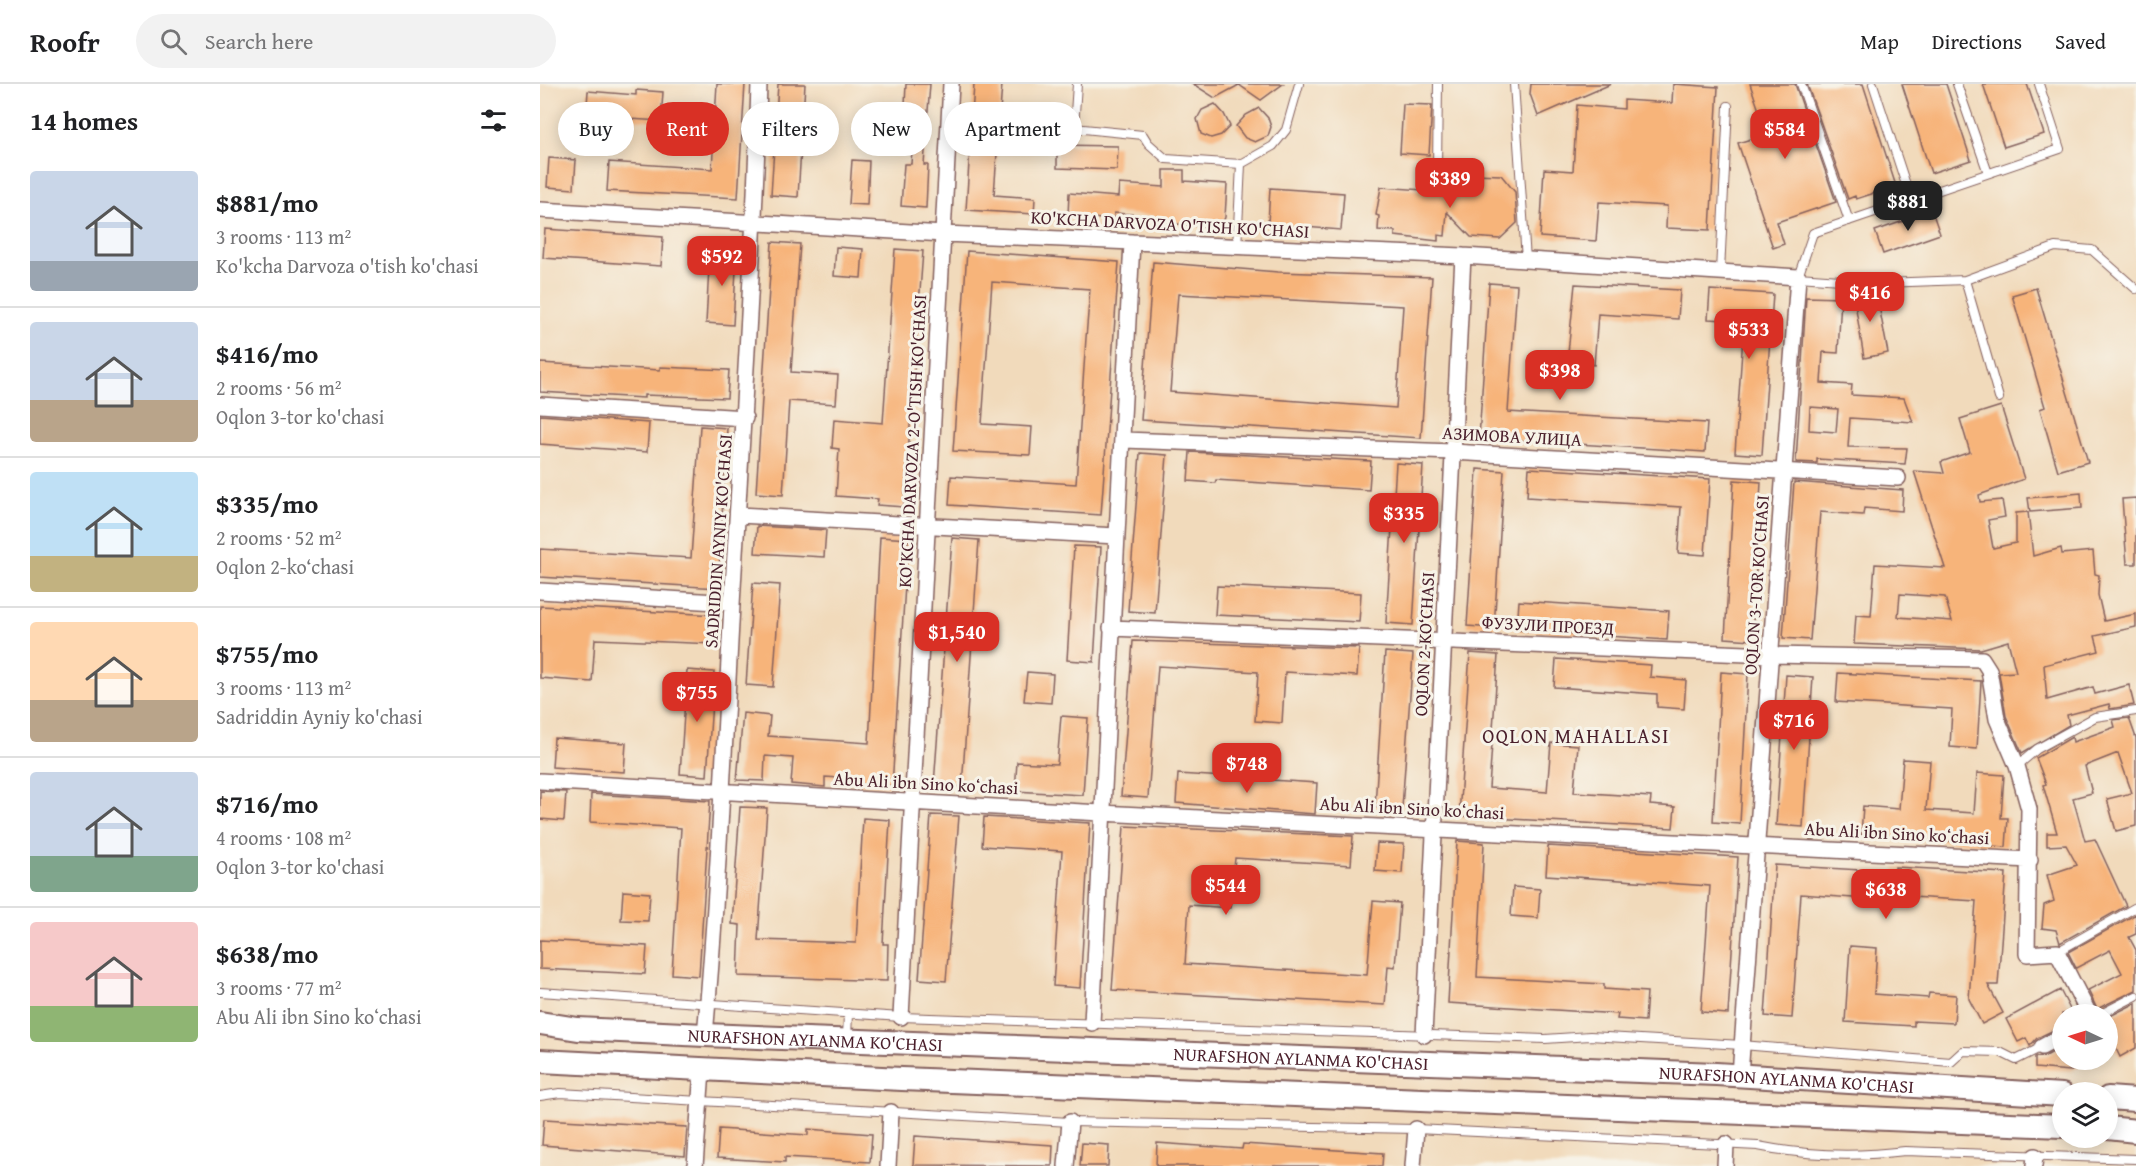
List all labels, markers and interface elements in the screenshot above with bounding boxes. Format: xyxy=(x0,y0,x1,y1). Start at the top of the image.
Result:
search box xyxy=(136,14,556,68)
text: Roofr xyxy=(30,21,100,62)
icon: search xyxy=(157,25,190,58)
text: Search here xyxy=(205,25,313,57)
text: Map xyxy=(1860,26,1899,57)
text: Directions xyxy=(1932,26,2022,57)
text: Saved xyxy=(2055,26,2106,57)
text: 14 homes xyxy=(30,101,138,140)
chip: Buy xyxy=(558,102,634,156)
chip: Rent xyxy=(646,102,729,156)
chip: Filters xyxy=(741,102,839,156)
chip: New xyxy=(851,102,932,156)
chip: Apartment xyxy=(944,102,1082,156)
icon: filters xyxy=(477,104,510,137)
pin: $584 xyxy=(1749,109,1821,160)
text: $584 xyxy=(1764,114,1806,143)
pin: $389 xyxy=(1414,158,1486,209)
text: $389 xyxy=(1429,163,1471,192)
pin: $881 xyxy=(1872,181,1944,232)
text: $881/mo xyxy=(216,183,318,222)
text: $881 xyxy=(1887,186,1929,215)
icon: home xyxy=(78,195,150,267)
street label: KO'KCHA DARVOZA O'TISH KO'CHASI xyxy=(1030,203,1310,245)
text: 3 rooms · 113 m² xyxy=(216,222,351,251)
pin: $592 xyxy=(686,236,758,287)
text: $592 xyxy=(701,241,743,270)
text: Ko'kcha Darvoza o'tish ko'chasi xyxy=(216,251,479,280)
pin: $416 xyxy=(1834,272,1906,323)
text: $416 xyxy=(1849,277,1891,306)
street label: KO'KCHA DARVOZA 2-O'TISH KO'CHASI xyxy=(891,294,933,588)
pin: $533 xyxy=(1713,309,1785,360)
text: $533 xyxy=(1728,314,1770,343)
text: $416/mo xyxy=(216,334,318,373)
icon: home xyxy=(78,346,150,418)
pin: $398 xyxy=(1524,350,1596,401)
text: $398 xyxy=(1539,355,1581,384)
text: 2 rooms · 56 m² xyxy=(216,373,342,402)
text: Oqlon 3-tor ko'chasi xyxy=(216,402,384,431)
street label: АЗИМОВА УЛИЦА xyxy=(1442,419,1582,453)
street label: SADRIDDIN AYNIY KO'CHASI xyxy=(697,433,739,649)
text: $335/mo xyxy=(216,484,318,523)
pin: $335 xyxy=(1368,493,1440,544)
street label: OQLON 3-TOR KO'CHASI xyxy=(1736,494,1776,676)
icon: home xyxy=(78,496,150,568)
text: $335 xyxy=(1383,498,1425,527)
text: 2 rooms · 52 m² xyxy=(216,523,342,552)
text: Oqlon 2-ko‘chasi xyxy=(216,552,354,581)
street label: OQLON 2-KO‘CHASI xyxy=(1407,571,1441,717)
street label: ФУЗУЛИ ПРОЕЗД xyxy=(1481,608,1615,642)
pin: $1,540 xyxy=(908,612,1006,663)
text: $1,540 xyxy=(928,617,986,646)
text: $755/mo xyxy=(216,634,318,673)
icon: home xyxy=(78,646,150,718)
pin: $755 xyxy=(661,672,733,723)
text: 3 rooms · 113 m² xyxy=(216,673,351,702)
text: $755 xyxy=(676,677,718,706)
pin: $716 xyxy=(1758,700,1830,751)
text: Sadriddin Ayniy ko'chasi xyxy=(216,702,423,731)
text: $716 xyxy=(1773,705,1815,734)
district label: OQLON MAHALLASI xyxy=(1482,721,1670,750)
pin: $748 xyxy=(1211,743,1283,794)
text: $748 xyxy=(1226,748,1268,777)
street label: Abu Ali ibn Sino koʻchasi xyxy=(833,765,1019,801)
text: $716/mo xyxy=(216,784,318,823)
street label: Abu Ali ibn Sino koʻchasi xyxy=(1319,790,1505,826)
icon: home xyxy=(78,796,150,868)
street label: Abu Ali ibn Sino koʻchasi xyxy=(1804,815,1990,851)
text: 4 rooms · 108 m² xyxy=(216,823,351,852)
text: Oqlon 3-tor ko'chasi xyxy=(216,852,384,881)
pin: $544 xyxy=(1190,865,1262,916)
pin: $638 xyxy=(1850,869,1922,920)
text: $544 xyxy=(1205,870,1247,899)
text: $638 xyxy=(1865,874,1907,903)
text: $638/mo xyxy=(216,934,318,973)
icon: home xyxy=(78,946,150,1018)
text: 3 rooms · 77 m² xyxy=(216,973,342,1002)
text: Abu Ali ibn Sino koʻchasi xyxy=(216,1002,422,1031)
north arrow xyxy=(2052,1004,2118,1070)
map controls xyxy=(2052,1004,2118,1148)
street label: NURAFSHON AYLANMA KO'CHASI xyxy=(687,1021,943,1058)
street label: NURAFSHON AYLANMA KO'CHASI xyxy=(1173,1040,1429,1076)
street label: NURAFSHON AYLANMA KO'CHASI xyxy=(1659,1058,1915,1099)
button: layers xyxy=(2052,1082,2118,1148)

